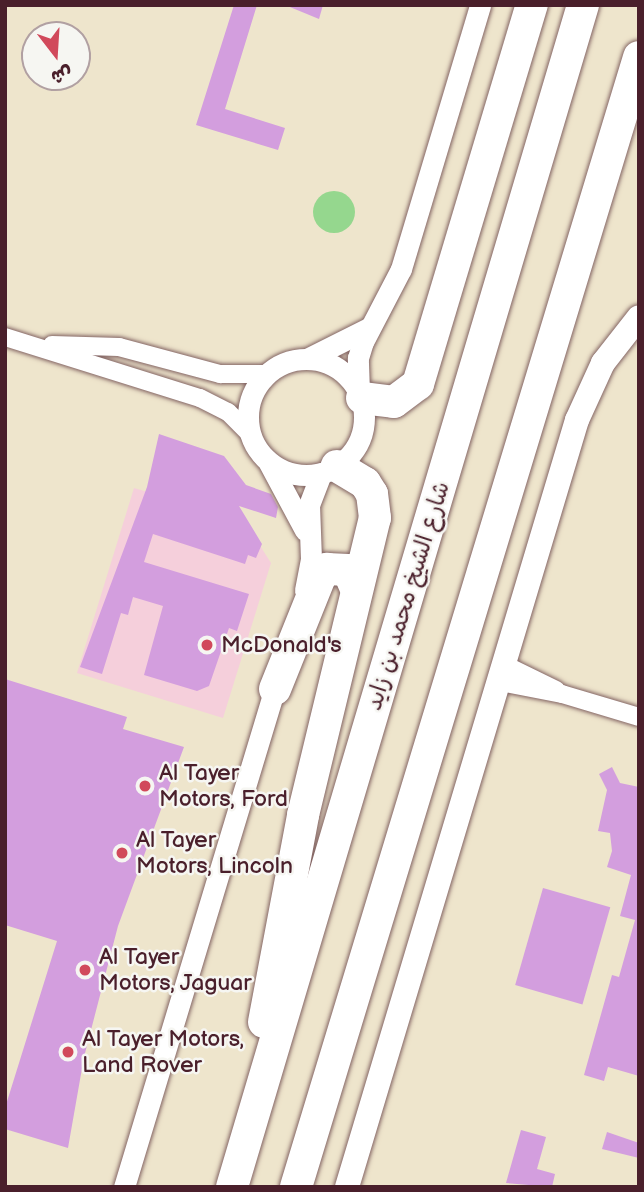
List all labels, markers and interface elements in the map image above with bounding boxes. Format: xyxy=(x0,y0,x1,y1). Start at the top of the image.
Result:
north arrow xyxy=(21,21,91,91)
text: ش xyxy=(48,61,75,89)
street label: شارع الشيخ محمد بن زايد xyxy=(360,478,456,714)
place label: McDonald's xyxy=(221,631,342,659)
marker: McDonald's xyxy=(199,637,215,653)
place label: Al Tayer Motors, Ford xyxy=(159,759,288,813)
marker: Al Tayer Motors, Ford xyxy=(137,778,153,794)
place label: Al Tayer Motors, Lincoln xyxy=(136,826,293,880)
marker: Al Tayer Motors, Lincoln xyxy=(114,845,130,861)
place label: Al Tayer Motors, Jaguar xyxy=(99,943,253,997)
marker: Al Tayer Motors, Jaguar xyxy=(77,962,93,978)
place label: Al Tayer Motors, Land Rover xyxy=(82,1025,245,1079)
marker: Al Tayer Motors, Land Rover xyxy=(60,1044,76,1060)

